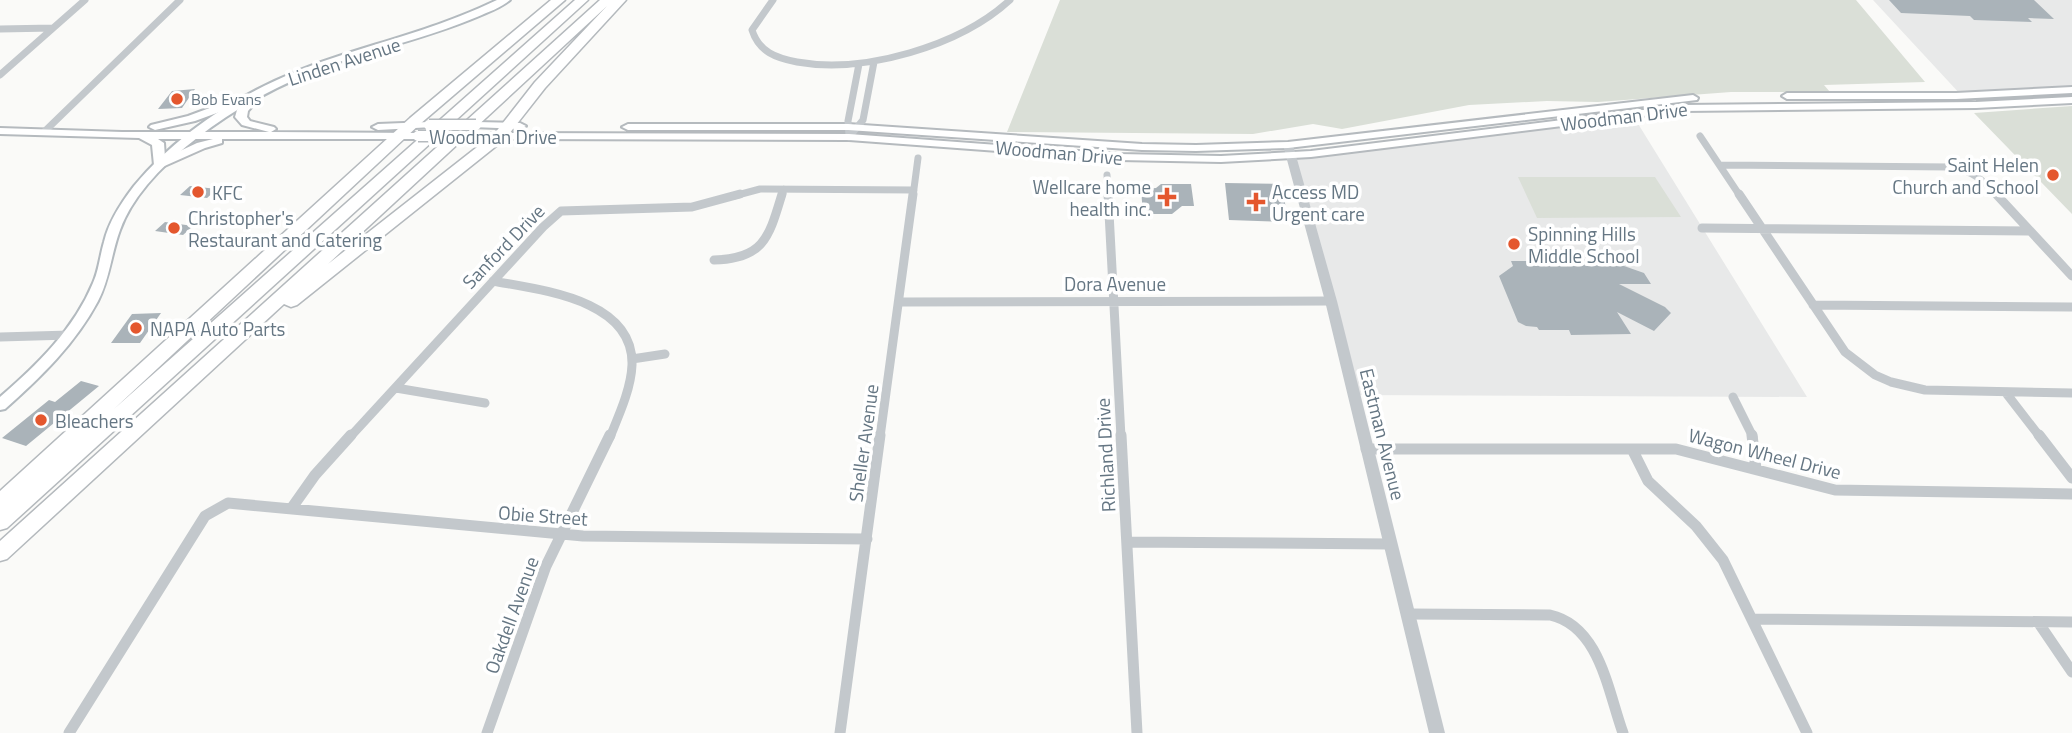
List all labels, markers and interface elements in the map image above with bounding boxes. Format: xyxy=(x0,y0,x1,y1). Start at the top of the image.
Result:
street label: Linden Avenue xyxy=(284,29,404,93)
place label: Bob Evans xyxy=(191,87,262,111)
marker: Bob Evans xyxy=(169,91,185,107)
street label: Woodman Drive xyxy=(1559,94,1689,138)
street label: Woodman Drive xyxy=(429,122,557,151)
street label: Woodman Drive xyxy=(994,132,1124,172)
place label: Saint Helen Church and School xyxy=(1892,150,2039,201)
marker: Saint Helen Church and School xyxy=(2045,167,2061,183)
place label: Wellcare home health inc. xyxy=(1032,172,1151,223)
place label: Access MD Urgent care xyxy=(1272,177,1365,228)
place label: KFC xyxy=(212,178,243,207)
marker: KFC xyxy=(190,184,206,200)
marker: Wellcare home health inc. xyxy=(1157,187,1177,207)
marker: Access MD Urgent care xyxy=(1246,192,1266,212)
street label: Sanford Drive xyxy=(455,197,551,295)
place label: Christopher's Restaurant and Catering xyxy=(188,203,382,254)
place label: Spinning Hills Middle School xyxy=(1528,219,1640,270)
marker: Christopher's Restaurant and Catering xyxy=(166,220,182,236)
marker: Spinning Hills Middle School xyxy=(1506,236,1522,252)
street label: Dora Avenue xyxy=(1064,269,1166,298)
place label: NAPA Auto Parts xyxy=(150,314,286,343)
marker: NAPA Auto Parts xyxy=(128,320,144,336)
street label: Eastman Avenue xyxy=(1353,365,1413,503)
street label: Sheller Avenue xyxy=(840,382,886,504)
street label: Richland Drive xyxy=(1088,397,1122,513)
place label: Bleachers xyxy=(55,406,134,435)
marker: Bleachers xyxy=(33,412,49,428)
street label: Wagon Wheel Drive xyxy=(1686,420,1844,486)
street label: Obie Street xyxy=(497,497,589,533)
street label: Oakdell Avenue xyxy=(476,552,546,678)

